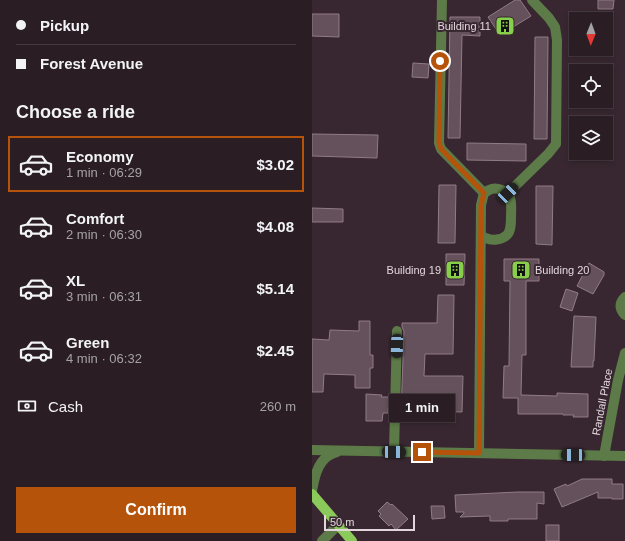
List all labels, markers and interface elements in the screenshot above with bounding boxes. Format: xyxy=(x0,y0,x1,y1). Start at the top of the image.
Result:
north arrow xyxy=(569,12,613,56)
map controls xyxy=(569,12,613,160)
building icon: Building 11 xyxy=(494,15,516,37)
text: Pickup xyxy=(40,17,89,34)
place label: Building 11 xyxy=(437,20,491,32)
route start xyxy=(431,52,449,70)
text: Forest Avenue xyxy=(40,55,143,72)
button: locate xyxy=(569,64,613,108)
text: Choose a ride xyxy=(16,102,135,122)
button: layers xyxy=(569,116,613,160)
icon: car xyxy=(18,146,54,182)
text: Economy xyxy=(66,148,134,165)
text: $3.02 xyxy=(256,156,294,173)
text: 1 min · 06:29 xyxy=(66,165,142,180)
car xyxy=(495,180,521,206)
icon: car xyxy=(18,208,54,244)
text: Comfort xyxy=(66,210,124,227)
text: $4.08 xyxy=(256,218,294,235)
text: 2 min · 06:30 xyxy=(66,227,142,242)
building icon: Building 19 xyxy=(444,259,466,281)
building icon: Building 20 xyxy=(510,259,532,281)
place label: Building 19 xyxy=(387,264,441,276)
place label: Building 20 xyxy=(535,264,589,276)
icon: car xyxy=(18,270,54,306)
text: XL xyxy=(66,272,85,289)
text: $5.14 xyxy=(256,280,294,297)
text: 3 min · 06:31 xyxy=(66,289,142,304)
icon: car xyxy=(18,332,54,368)
text: Green xyxy=(66,334,109,351)
car xyxy=(391,334,403,358)
text: $2.45 xyxy=(256,342,294,359)
text: 4 min · 06:32 xyxy=(66,351,142,366)
street label: Randall Place xyxy=(590,368,614,436)
callout: 1 min xyxy=(389,394,455,422)
icon: cash xyxy=(16,395,38,417)
text: Cash xyxy=(48,398,83,415)
text: 260 m xyxy=(260,399,296,414)
text: 1 min xyxy=(405,400,439,415)
route end xyxy=(413,443,431,461)
car xyxy=(382,446,406,458)
car xyxy=(561,449,585,461)
button: Confirm xyxy=(16,487,296,533)
scale bar xyxy=(324,513,415,532)
text: 50 m xyxy=(330,516,354,528)

